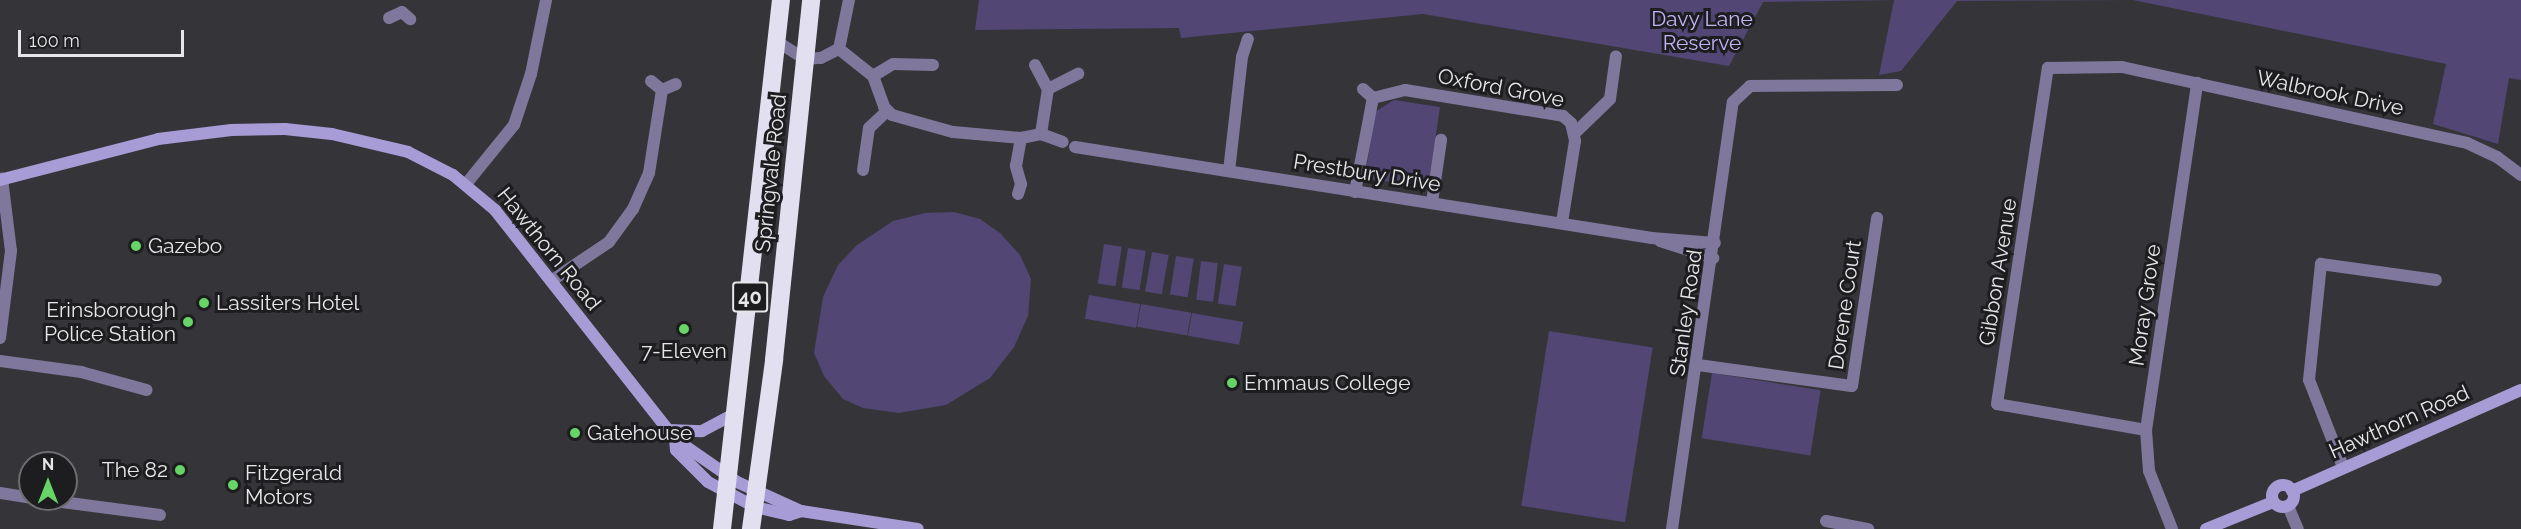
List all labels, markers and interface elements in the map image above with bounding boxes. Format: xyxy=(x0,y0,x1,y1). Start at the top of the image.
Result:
park label: Davy Lane Reserve xyxy=(1651,6,1753,56)
scale bar xyxy=(21,18,188,56)
text: 100 m xyxy=(29,30,80,51)
street label: Oxford Grove xyxy=(1436,63,1566,113)
street label: Walbrook Drive xyxy=(2254,65,2406,121)
street label: Springvale Road xyxy=(750,93,792,253)
street label: Prestbury Drive xyxy=(1291,149,1443,197)
street label: Hawthorn Road xyxy=(492,183,606,315)
street label: Gibbon Avenue xyxy=(1974,196,2022,348)
place label: Gazebo xyxy=(148,233,222,259)
marker: Gazebo xyxy=(129,239,143,253)
street label: Dorene Court xyxy=(1823,239,1867,371)
street label: Moray Grove xyxy=(2124,242,2166,368)
street label: Stanley Road xyxy=(1665,248,1707,378)
road number: 40 xyxy=(732,280,768,314)
place label: Lassiters Hotel xyxy=(216,290,359,316)
marker: Lassiters Hotel xyxy=(197,296,211,310)
place label: Erinsborough Police Station xyxy=(44,297,176,347)
marker: Erinsborough Police Station xyxy=(181,315,195,329)
marker: 7-Eleven xyxy=(677,322,691,336)
place label: 7-Eleven xyxy=(641,338,727,364)
place label: Emmaus College xyxy=(1244,370,1411,396)
marker: Emmaus College xyxy=(1225,376,1239,390)
street label: Hawthorn Road xyxy=(2325,380,2473,464)
place label: Gatehouse xyxy=(587,420,692,446)
marker: Gatehouse xyxy=(568,426,582,440)
north arrow xyxy=(18,451,78,511)
text: N xyxy=(42,455,54,474)
place label: The 82 xyxy=(102,457,168,483)
place label: Fitzgerald Motors xyxy=(245,460,342,510)
marker: The 82 xyxy=(173,463,187,477)
marker: Fitzgerald Motors xyxy=(226,478,240,492)

